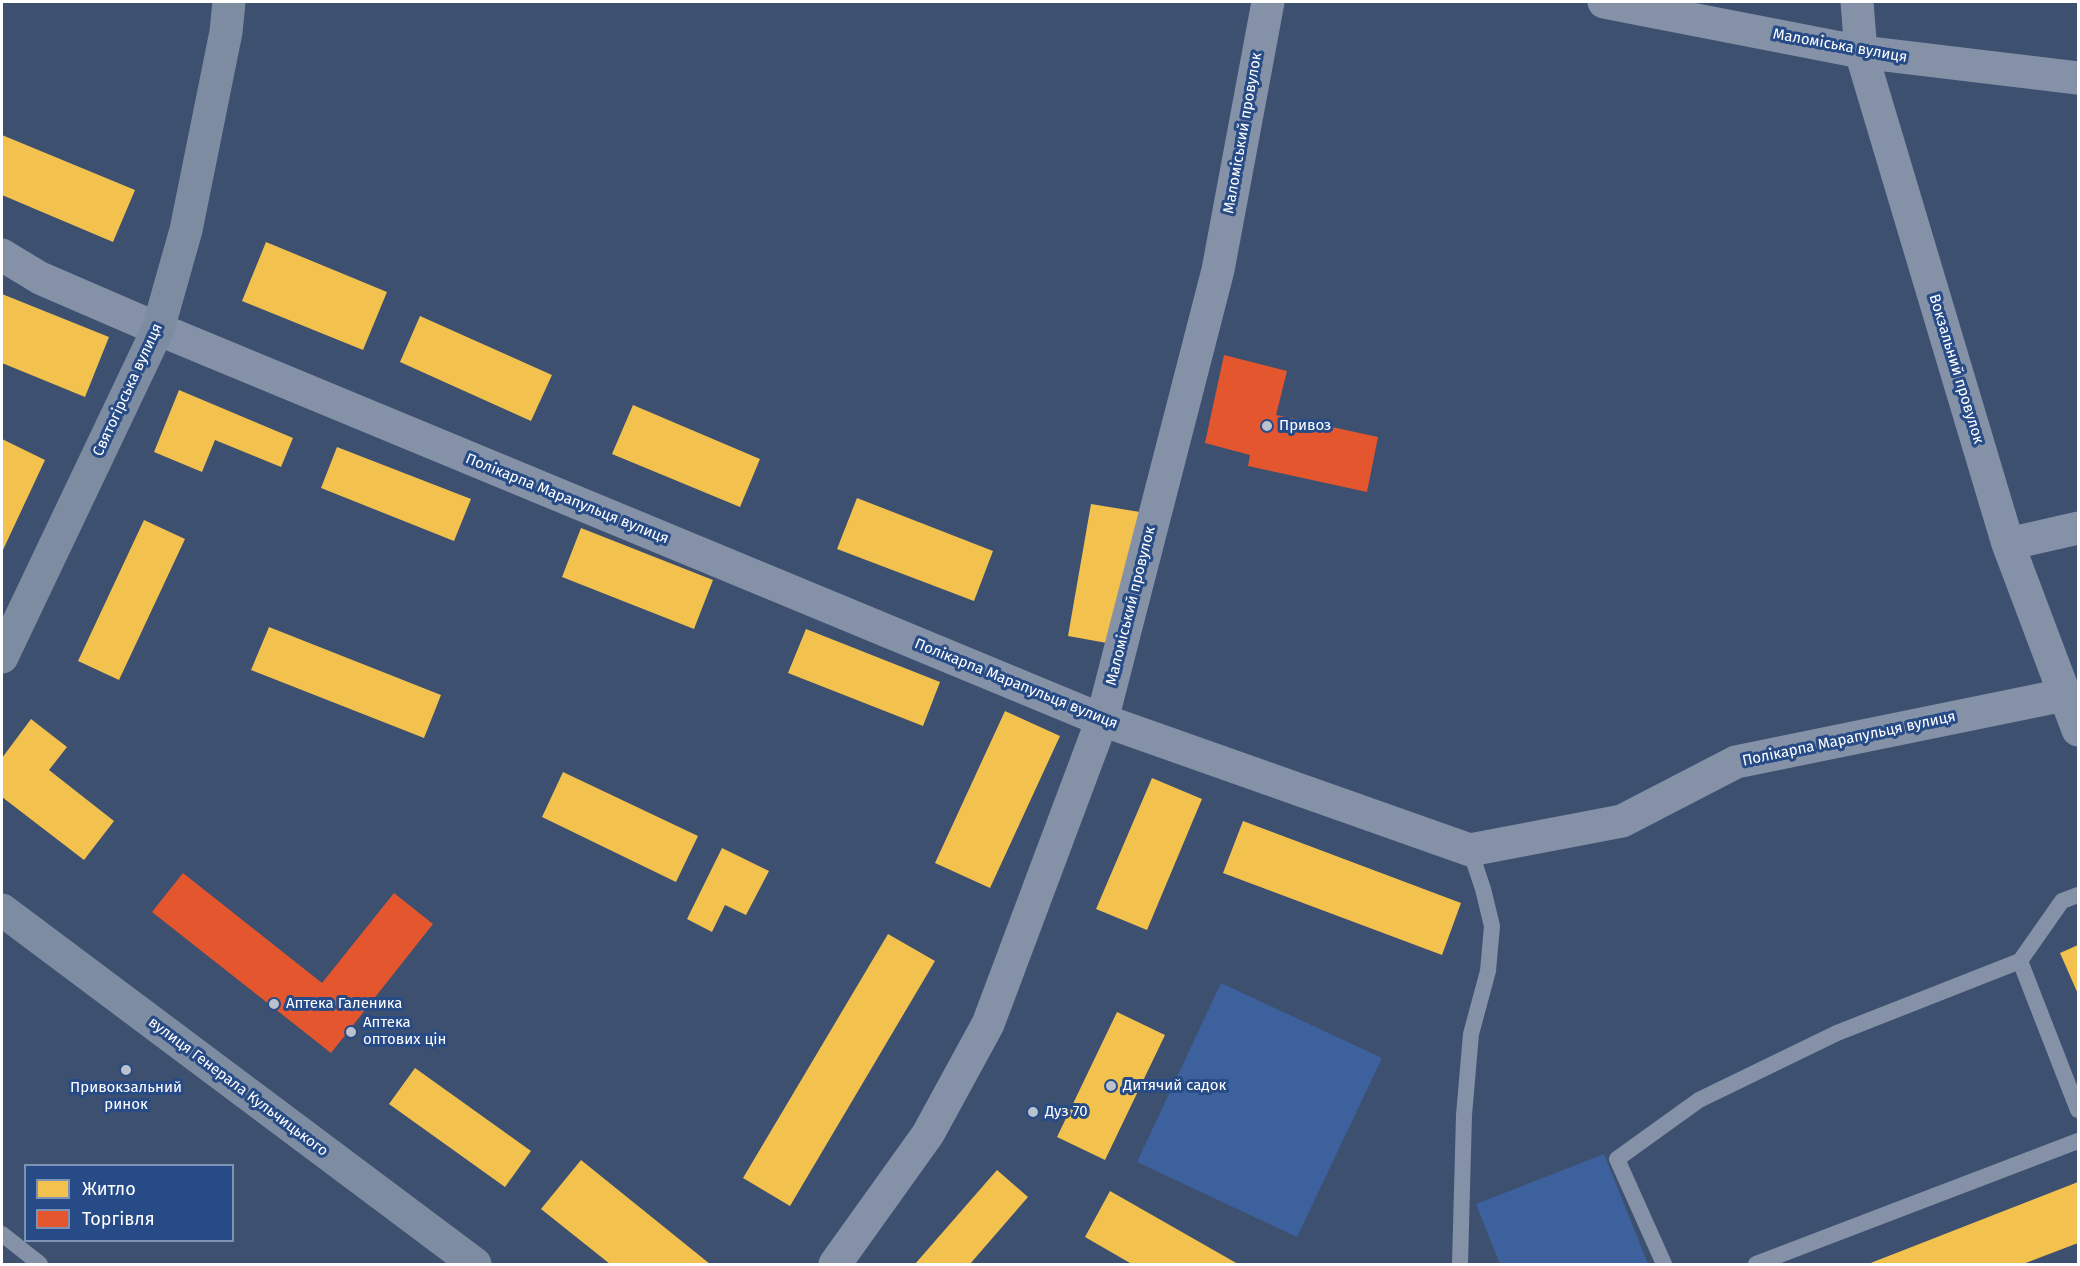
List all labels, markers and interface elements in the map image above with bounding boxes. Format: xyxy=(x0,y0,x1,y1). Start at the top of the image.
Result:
street label: Маломіська вулиця xyxy=(1771,25,1909,67)
street label: Маломіський провулок xyxy=(1220,51,1266,215)
street label: Вокзальний провулок xyxy=(1925,292,1987,446)
street label: Святогірська вулиця xyxy=(89,321,167,459)
place label: Привоз xyxy=(1279,417,1331,435)
marker: Привоз xyxy=(1260,419,1274,433)
street label: Полікарпа Марапульця вулиця xyxy=(463,450,671,548)
street label: Маломіський провулок xyxy=(1103,525,1159,687)
street label: Полікарпа Марапульця вулиця xyxy=(912,635,1120,733)
street label: Полікарпа Марапульця вулиця xyxy=(1741,708,1957,770)
place label: Аптека Галеника xyxy=(286,995,402,1013)
marker: Аптека Галеника xyxy=(267,997,281,1011)
street label: вулиця Генерала Кульчицького xyxy=(145,1014,331,1160)
place label: Аптека оптових цін xyxy=(363,1014,446,1049)
marker: Аптека оптових цін xyxy=(344,1025,358,1039)
marker: Привокзальний ринок xyxy=(119,1063,133,1077)
place label: Дитячий садок xyxy=(1123,1077,1226,1095)
place label: Привокзальний ринок xyxy=(70,1079,182,1114)
marker: Дитячий садок xyxy=(1104,1079,1118,1093)
place label: Дуз 70 xyxy=(1045,1103,1088,1121)
marker: Дуз 70 xyxy=(1026,1105,1040,1119)
legend xyxy=(24,1164,234,1242)
text: Житло xyxy=(82,1178,136,1200)
text: Торгівля xyxy=(82,1208,155,1230)

